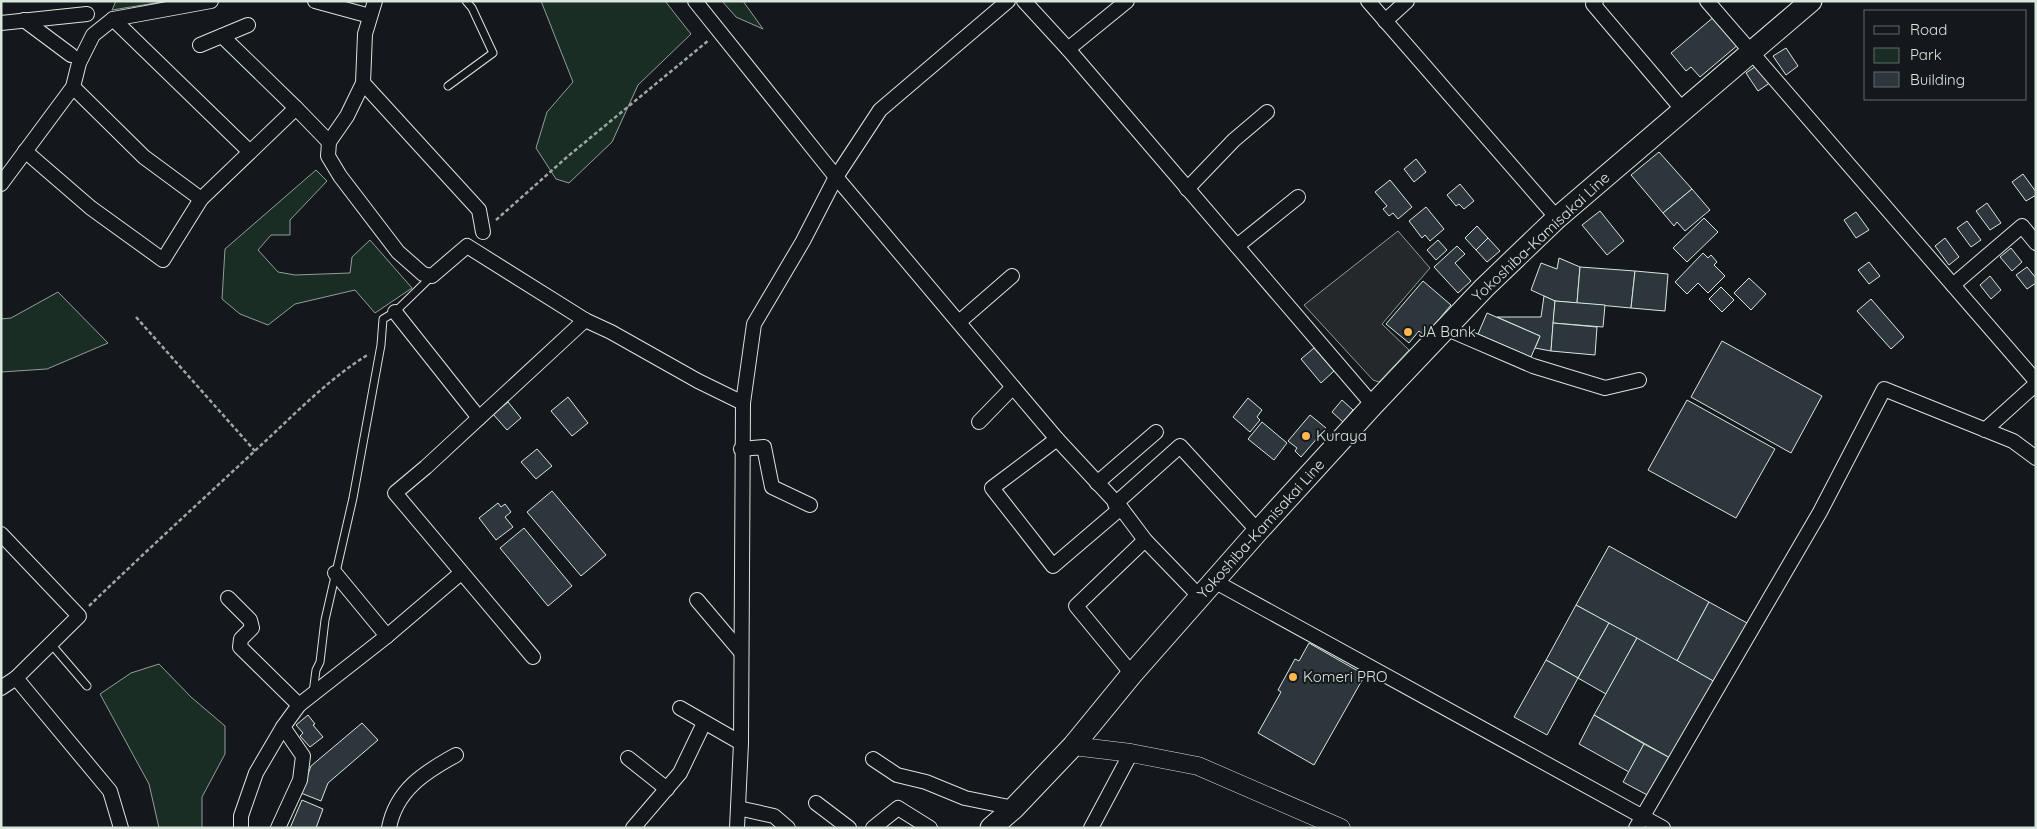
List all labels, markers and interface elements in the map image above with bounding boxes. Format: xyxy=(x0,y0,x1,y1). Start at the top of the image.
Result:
legend xyxy=(1864,10,2027,100)
text: Road xyxy=(1910,20,1947,39)
text: Park xyxy=(1910,45,1942,64)
text: Building xyxy=(1910,70,1965,89)
street label: Yokoshiba-Kamisakai Line xyxy=(1468,168,1613,305)
place label: JA Bank xyxy=(1418,322,1476,341)
marker: JA Bank xyxy=(1402,326,1414,338)
place label: Kuraya xyxy=(1316,426,1367,445)
marker: Kuraya xyxy=(1300,430,1312,442)
street label: Yokoshiba-Kamisakai Line xyxy=(1193,455,1328,602)
place label: Komeri PRO xyxy=(1303,667,1387,686)
marker: Komeri PRO xyxy=(1287,671,1299,683)

